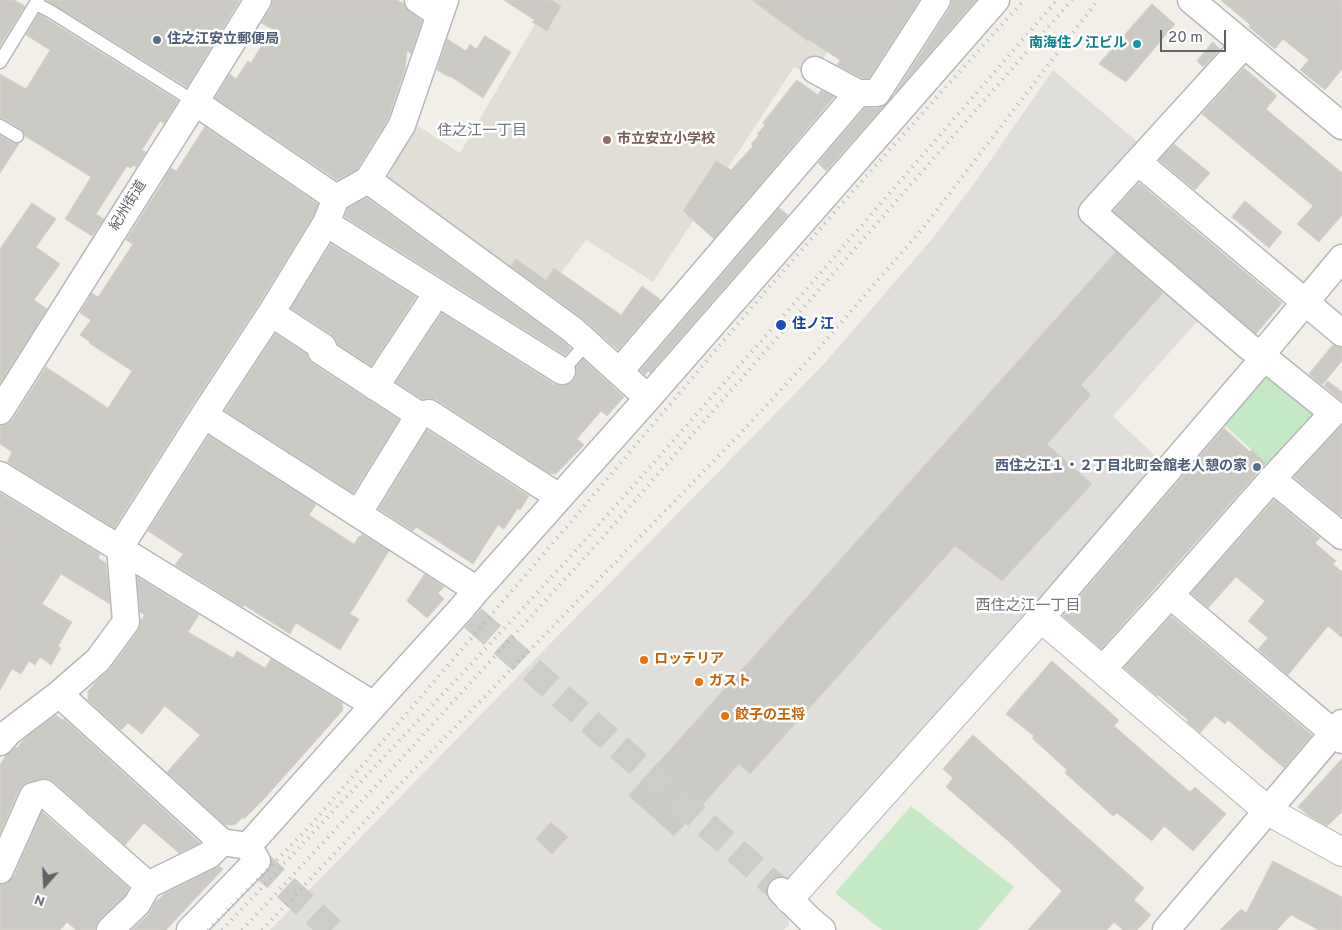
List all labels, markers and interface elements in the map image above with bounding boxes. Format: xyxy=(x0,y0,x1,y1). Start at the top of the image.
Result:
scale bar xyxy=(1162,20,1228,52)
text: 20 m xyxy=(1168,29,1203,48)
place label: 住之江安立郵便局 xyxy=(167,32,279,48)
marker: 住之江安立郵便局 xyxy=(151,34,163,46)
place label: 南海住ノ江ビル xyxy=(1029,36,1127,52)
marker: 南海住ノ江ビル xyxy=(1131,38,1143,50)
district label: 住之江一丁目 xyxy=(437,123,527,141)
place label: 市立安立小学校 xyxy=(617,132,715,148)
marker: 市立安立小学校 xyxy=(601,134,613,146)
street label: 紀州街道 xyxy=(107,178,151,234)
place label: 住ノ江 xyxy=(792,317,834,333)
marker: 住ノ江 xyxy=(774,318,788,332)
place label: 西住之江１・２丁目北町会館老人憩の家 xyxy=(995,459,1247,475)
marker: 西住之江１・２丁目北町会館老人憩の家 xyxy=(1251,461,1263,473)
district label: 西住之江一丁目 xyxy=(976,598,1080,616)
place label: ロッテリア xyxy=(654,652,724,668)
marker: ロッテリア xyxy=(638,654,650,666)
place label: ガスト xyxy=(709,674,751,690)
marker: ガスト xyxy=(693,676,705,688)
place label: 餃子の王将 xyxy=(735,708,805,724)
marker: 餃子の王将 xyxy=(719,710,731,722)
north arrow xyxy=(20,860,70,910)
text: N xyxy=(32,890,47,909)

